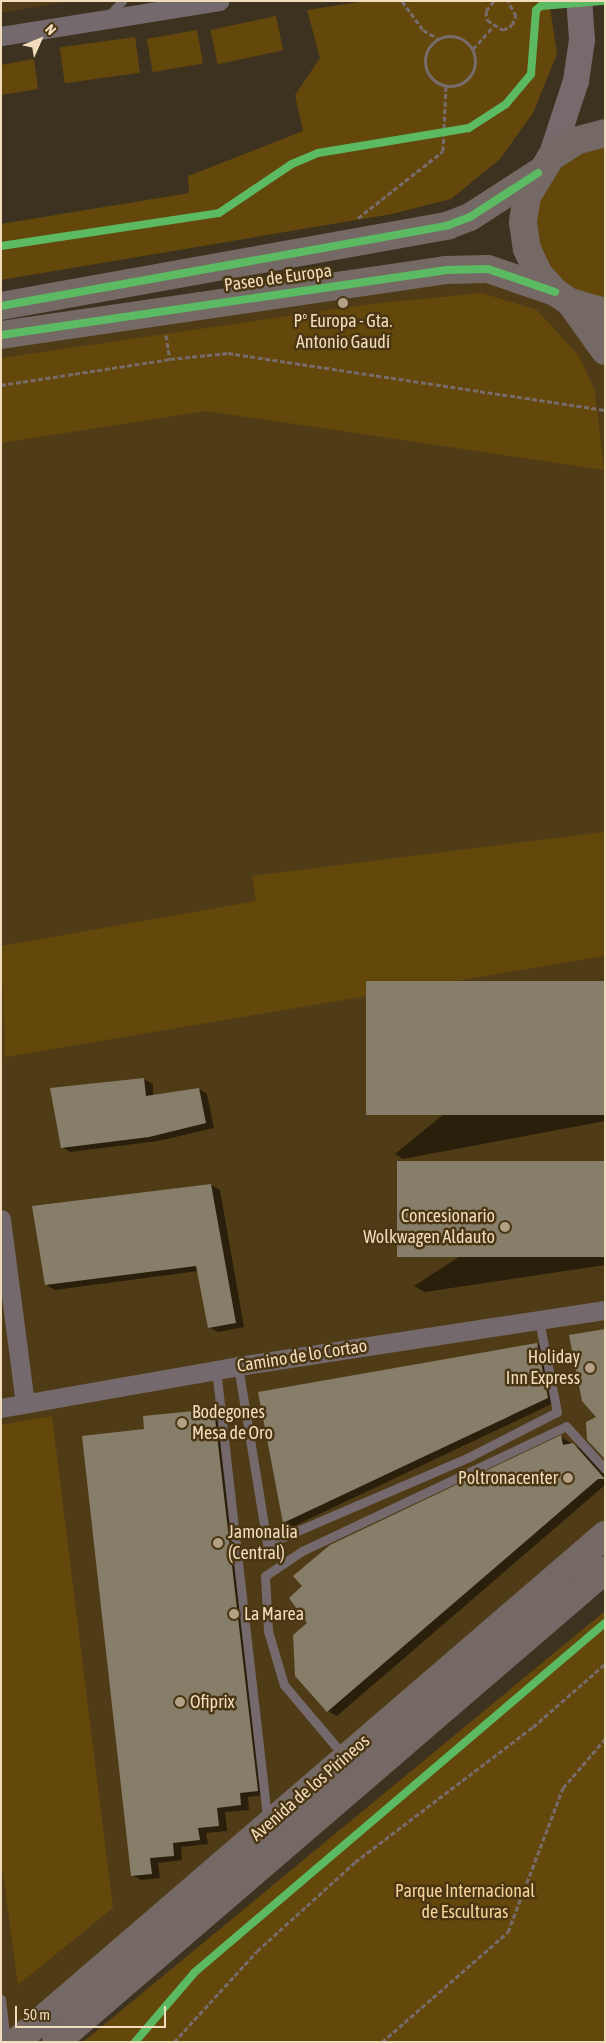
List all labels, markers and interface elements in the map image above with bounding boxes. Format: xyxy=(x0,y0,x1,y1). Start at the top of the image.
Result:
north arrow xyxy=(15,15,65,65)
text: N xyxy=(42,21,59,38)
street label: Paseo de Europa xyxy=(223,260,333,296)
marker: Pº Europa - Gta. Antonio Gaudí xyxy=(337,297,349,309)
place label: Pº Europa - Gta. Antonio Gaudí xyxy=(294,311,392,354)
place label: Concesionario Wolkwagen Aldauto xyxy=(363,1206,495,1248)
marker: Concesionario Wolkwagen Aldauto xyxy=(499,1221,511,1233)
street label: Camino de lo Cortao xyxy=(235,1335,369,1377)
place label: Holiday Inn Express xyxy=(506,1347,580,1390)
marker: Holiday Inn Express xyxy=(584,1362,596,1374)
place label: Bodegones Mesa de Oro xyxy=(192,1402,273,1445)
marker: Bodegones Mesa de Oro xyxy=(176,1417,188,1429)
place label: Poltronacenter xyxy=(458,1467,558,1489)
marker: Poltronacenter xyxy=(562,1472,574,1484)
place label: Jamonalia (Central) xyxy=(228,1522,298,1565)
marker: Jamonalia (Central) xyxy=(212,1537,224,1549)
place label: La Marea xyxy=(244,1603,304,1625)
marker: La Marea xyxy=(228,1608,240,1620)
place label: Ofiprix xyxy=(190,1691,235,1713)
marker: Ofiprix xyxy=(174,1696,186,1708)
street label: Avenida de los Pirineos xyxy=(246,1730,374,1846)
park label: Parque Internacional de Esculturas xyxy=(395,1881,535,1924)
scale bar xyxy=(18,1996,169,2028)
text: 50 m xyxy=(23,2006,50,2023)

